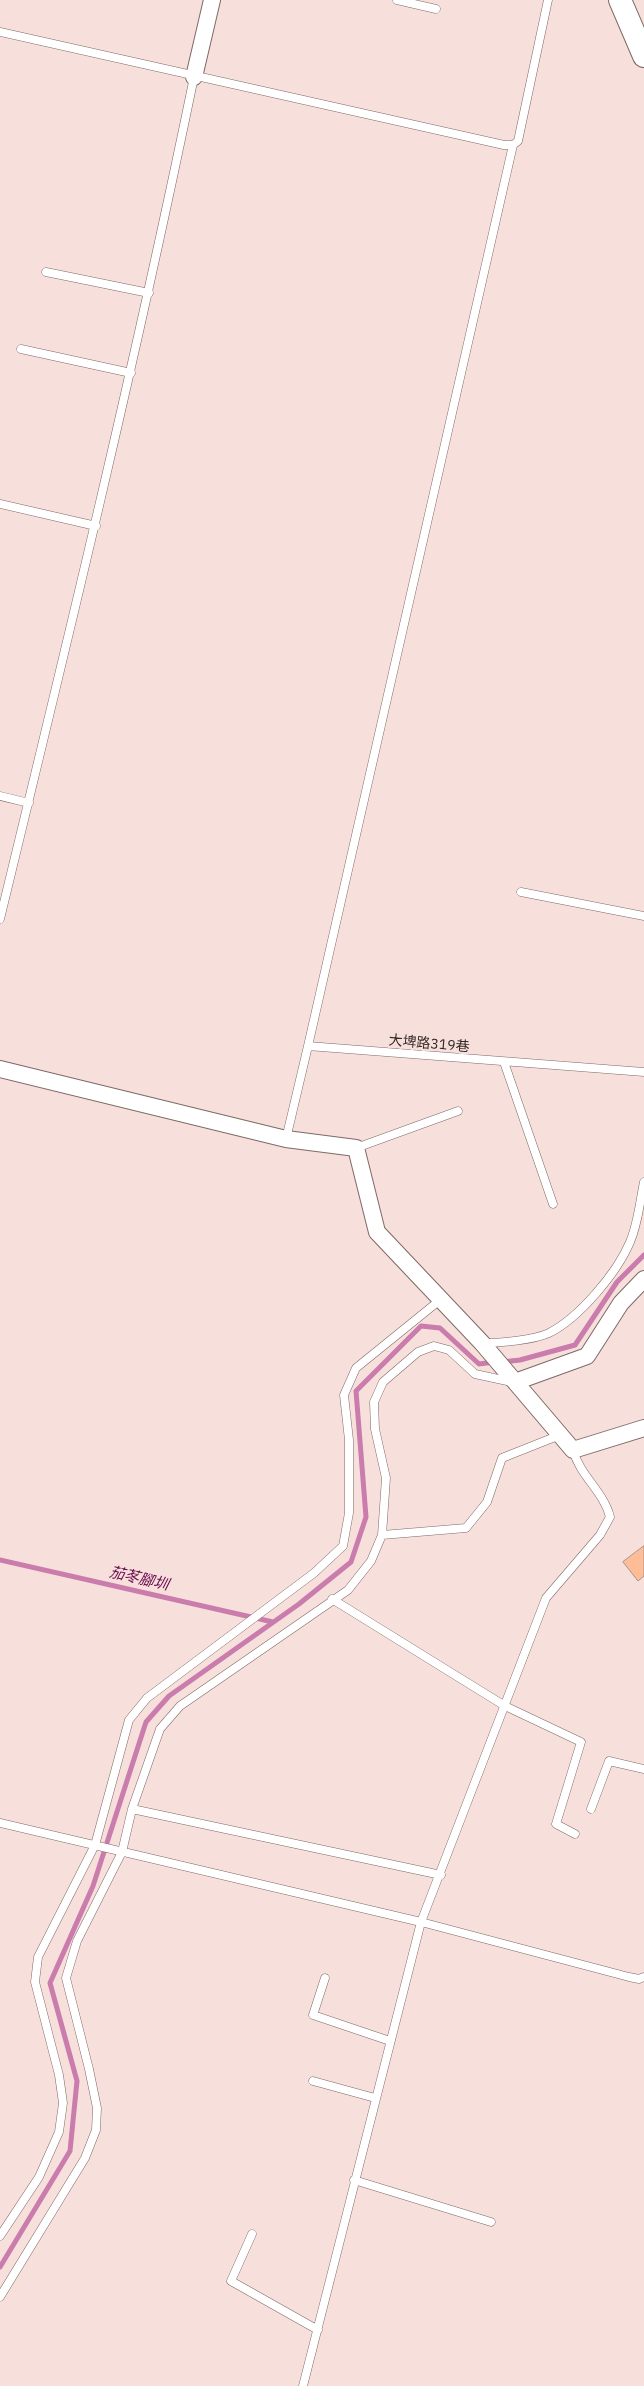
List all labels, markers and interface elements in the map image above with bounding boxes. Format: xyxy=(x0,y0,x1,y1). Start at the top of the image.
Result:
street label: 大埤路319巷 xyxy=(388,1032,470,1056)
water label: 茄苳腳圳 xyxy=(108,1563,170,1595)

